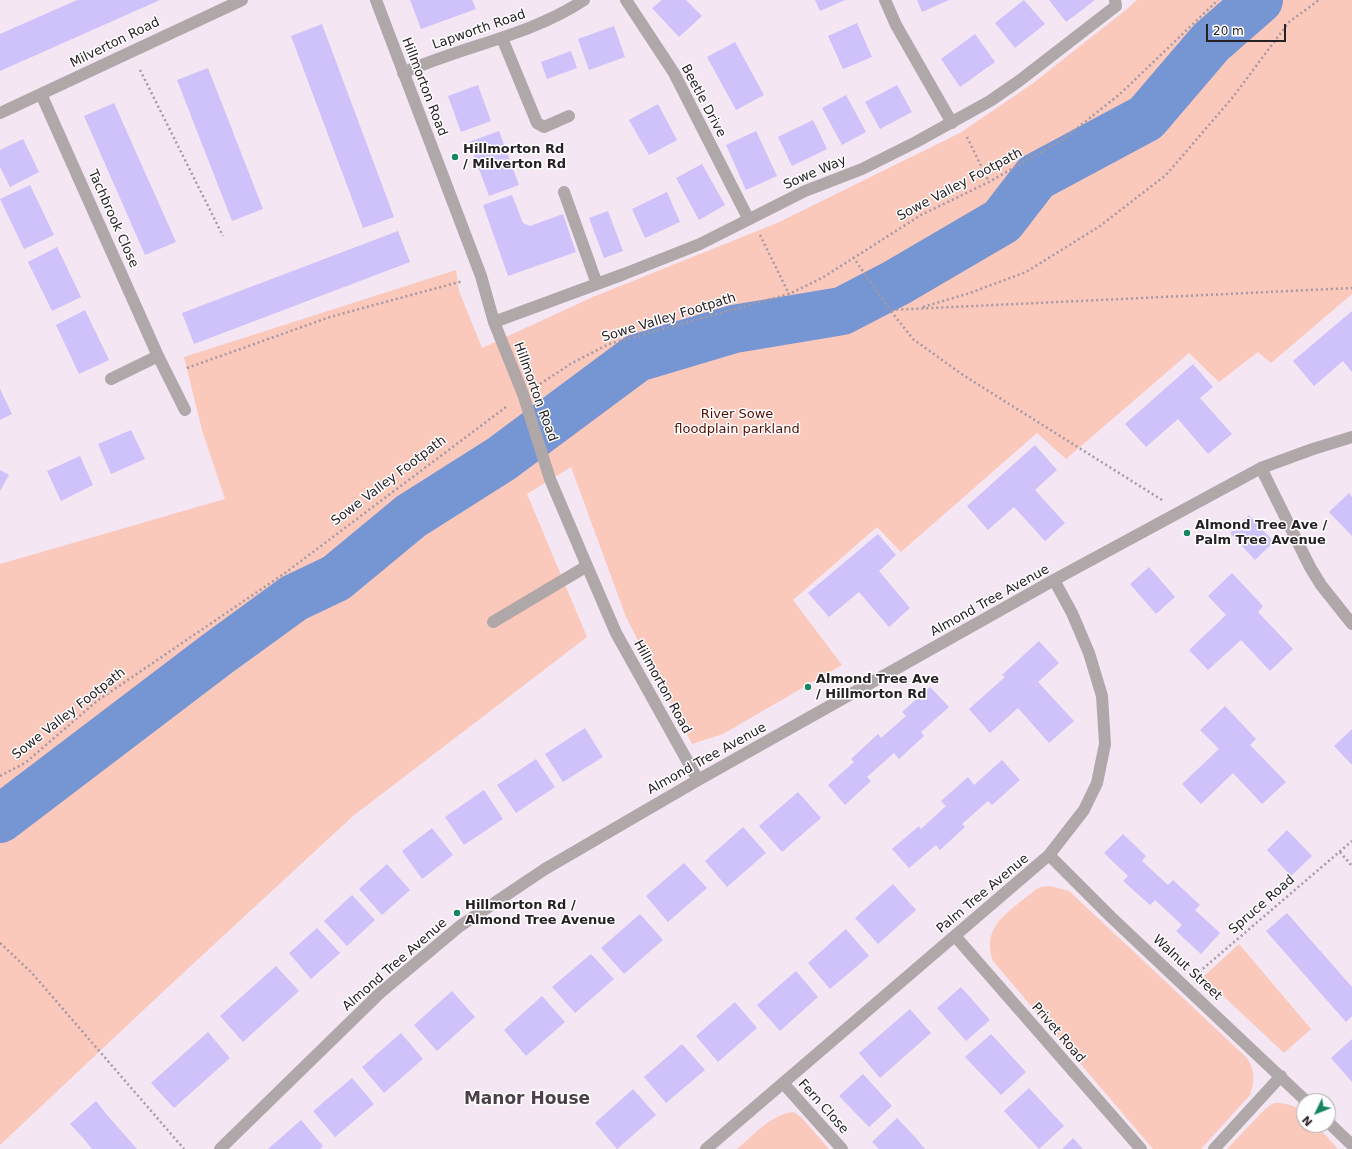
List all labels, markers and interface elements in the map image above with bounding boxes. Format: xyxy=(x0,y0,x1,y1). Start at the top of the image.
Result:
street label: Lapworth Road xyxy=(430,7,528,53)
street label: Milverton Road xyxy=(68,15,162,71)
scale bar xyxy=(1208,16,1288,42)
text: 20 m xyxy=(1213,24,1244,38)
street label: Hillmorton Road xyxy=(398,35,450,139)
street label: Beetle Drive xyxy=(677,62,729,140)
place label: Hillmorton Rd / Milverton Rd xyxy=(463,142,566,173)
street label: Sowe Valley Footpath xyxy=(895,145,1025,225)
marker: Hillmorton Rd / Milverton Rd xyxy=(450,152,460,162)
street label: Sowe Way xyxy=(781,153,849,193)
street label: Tachbrook Close xyxy=(84,168,142,270)
street label: Sowe Valley Footpath xyxy=(600,290,738,346)
street label: Hillmorton Road xyxy=(510,340,560,444)
park label: River Sowe floodplain parkland xyxy=(674,407,800,438)
street label: Sowe Valley Footpath xyxy=(329,433,449,529)
place label: Almond Tree Ave / Palm Tree Avenue xyxy=(1195,518,1327,549)
marker: Almond Tree Ave / Palm Tree Avenue xyxy=(1182,528,1192,538)
street label: Almond Tree Avenue xyxy=(928,562,1052,640)
street label: Hillmorton Road xyxy=(630,637,694,737)
street label: Sowe Valley Footpath xyxy=(9,665,129,763)
place label: Almond Tree Ave / Hillmorton Rd xyxy=(816,672,939,703)
marker: Almond Tree Ave / Hillmorton Rd xyxy=(803,682,813,692)
street label: Almond Tree Avenue xyxy=(645,720,769,798)
street label: Palm Tree Avenue xyxy=(934,851,1032,937)
street label: Spruce Road xyxy=(1226,872,1298,938)
place label: Hillmorton Rd / Almond Tree Avenue xyxy=(465,898,615,929)
marker: Hillmorton Rd / Almond Tree Avenue xyxy=(452,908,462,918)
street label: Almond Tree Avenue xyxy=(340,915,450,1015)
street label: Walnut Street xyxy=(1149,932,1225,1004)
street label: Privet Road xyxy=(1028,1000,1088,1066)
street label: Fern Close xyxy=(795,1077,851,1137)
district label: Manor House xyxy=(464,1090,590,1110)
north arrow xyxy=(1296,1093,1336,1133)
text: N xyxy=(1300,1113,1315,1129)

